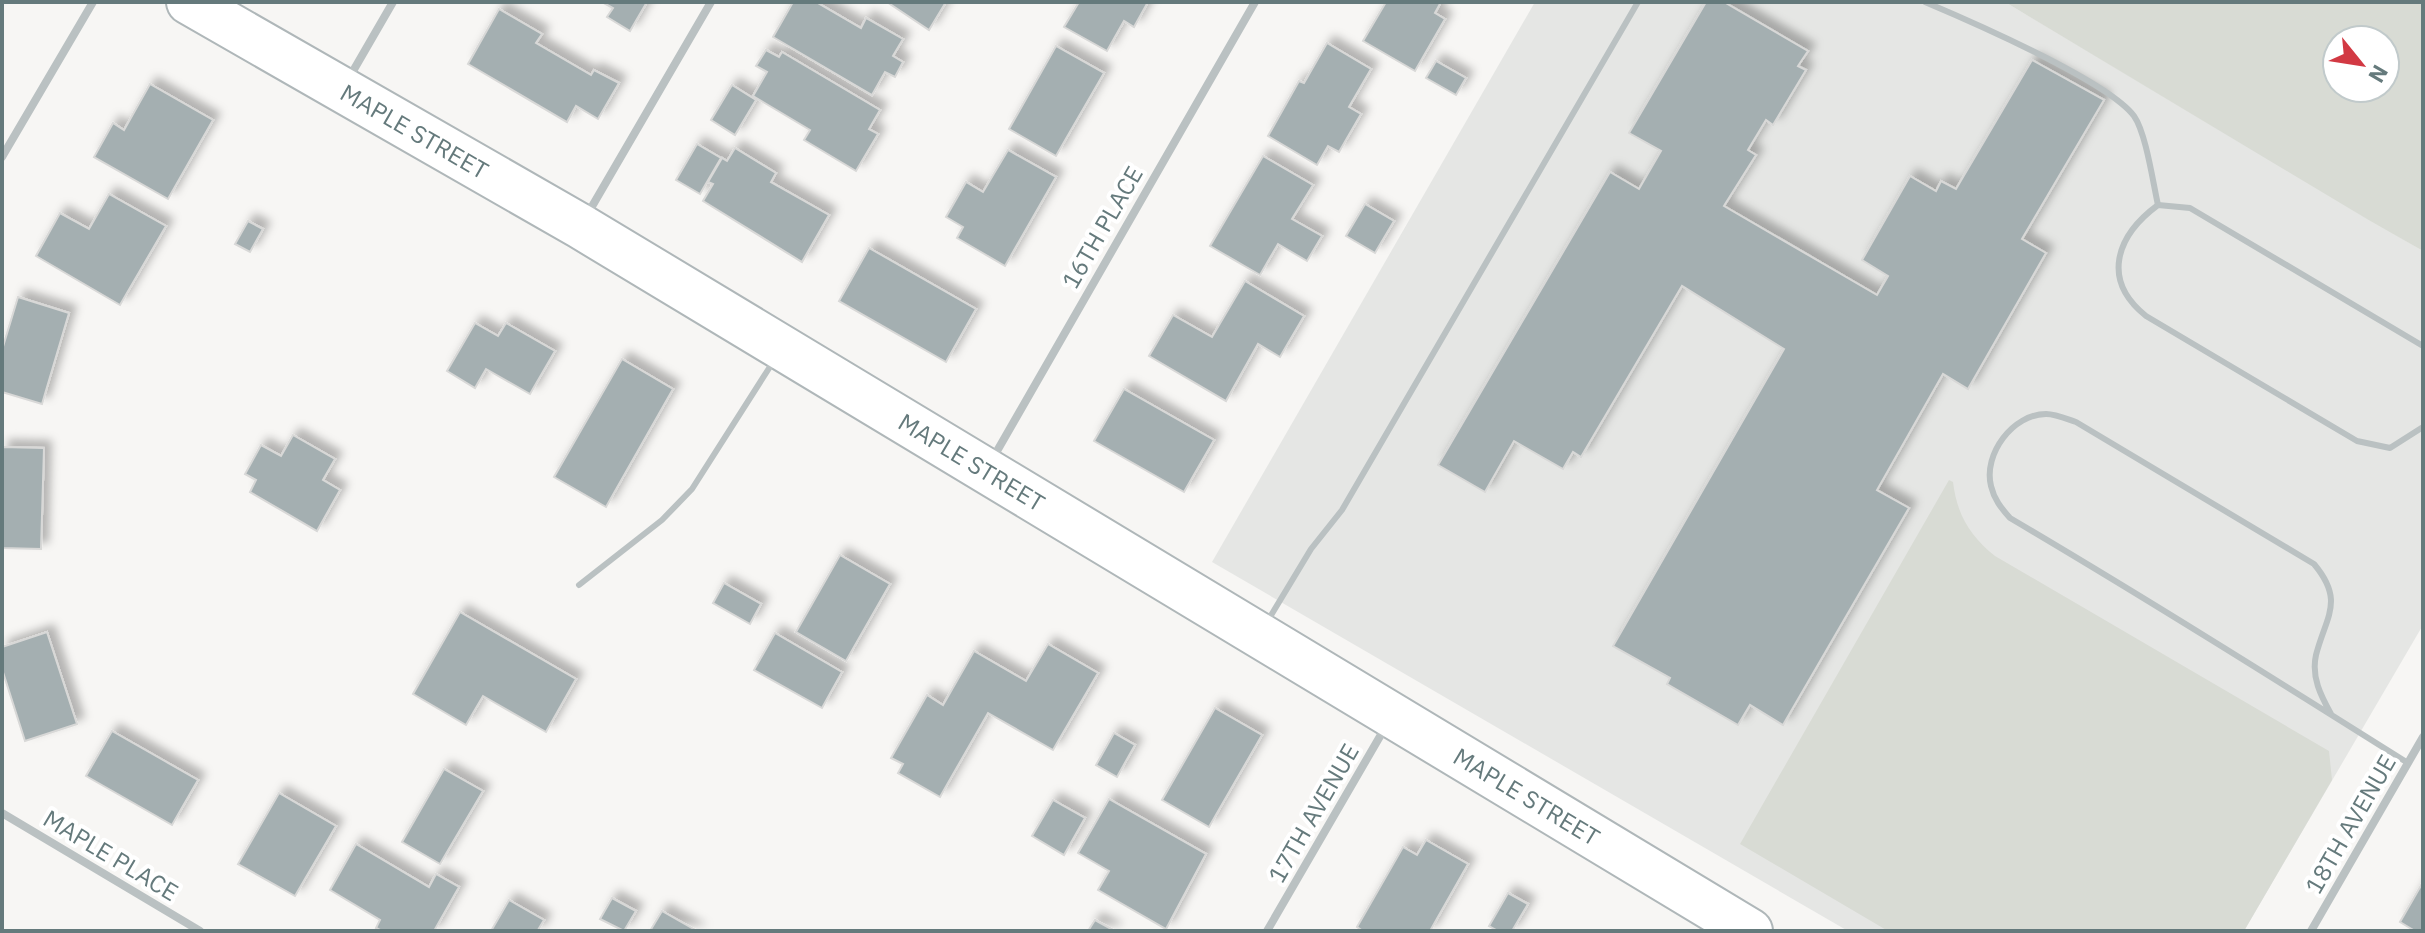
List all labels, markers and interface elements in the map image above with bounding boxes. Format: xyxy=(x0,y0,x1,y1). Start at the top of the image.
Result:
north arrow xyxy=(2321,24,2401,104)
text: N xyxy=(2362,60,2395,88)
street label: MAPLE STREET xyxy=(335,76,495,186)
street label: 16TH PLACE xyxy=(1054,160,1150,294)
street label: MAPLE STREET xyxy=(893,406,1051,519)
street label: 17TH AVENUE xyxy=(1260,738,1366,888)
street label: MAPLE STREET xyxy=(1448,740,1606,853)
street label: 18TH AVENUE xyxy=(2297,749,2403,899)
street label: MAPLE PLACE xyxy=(38,802,184,908)

